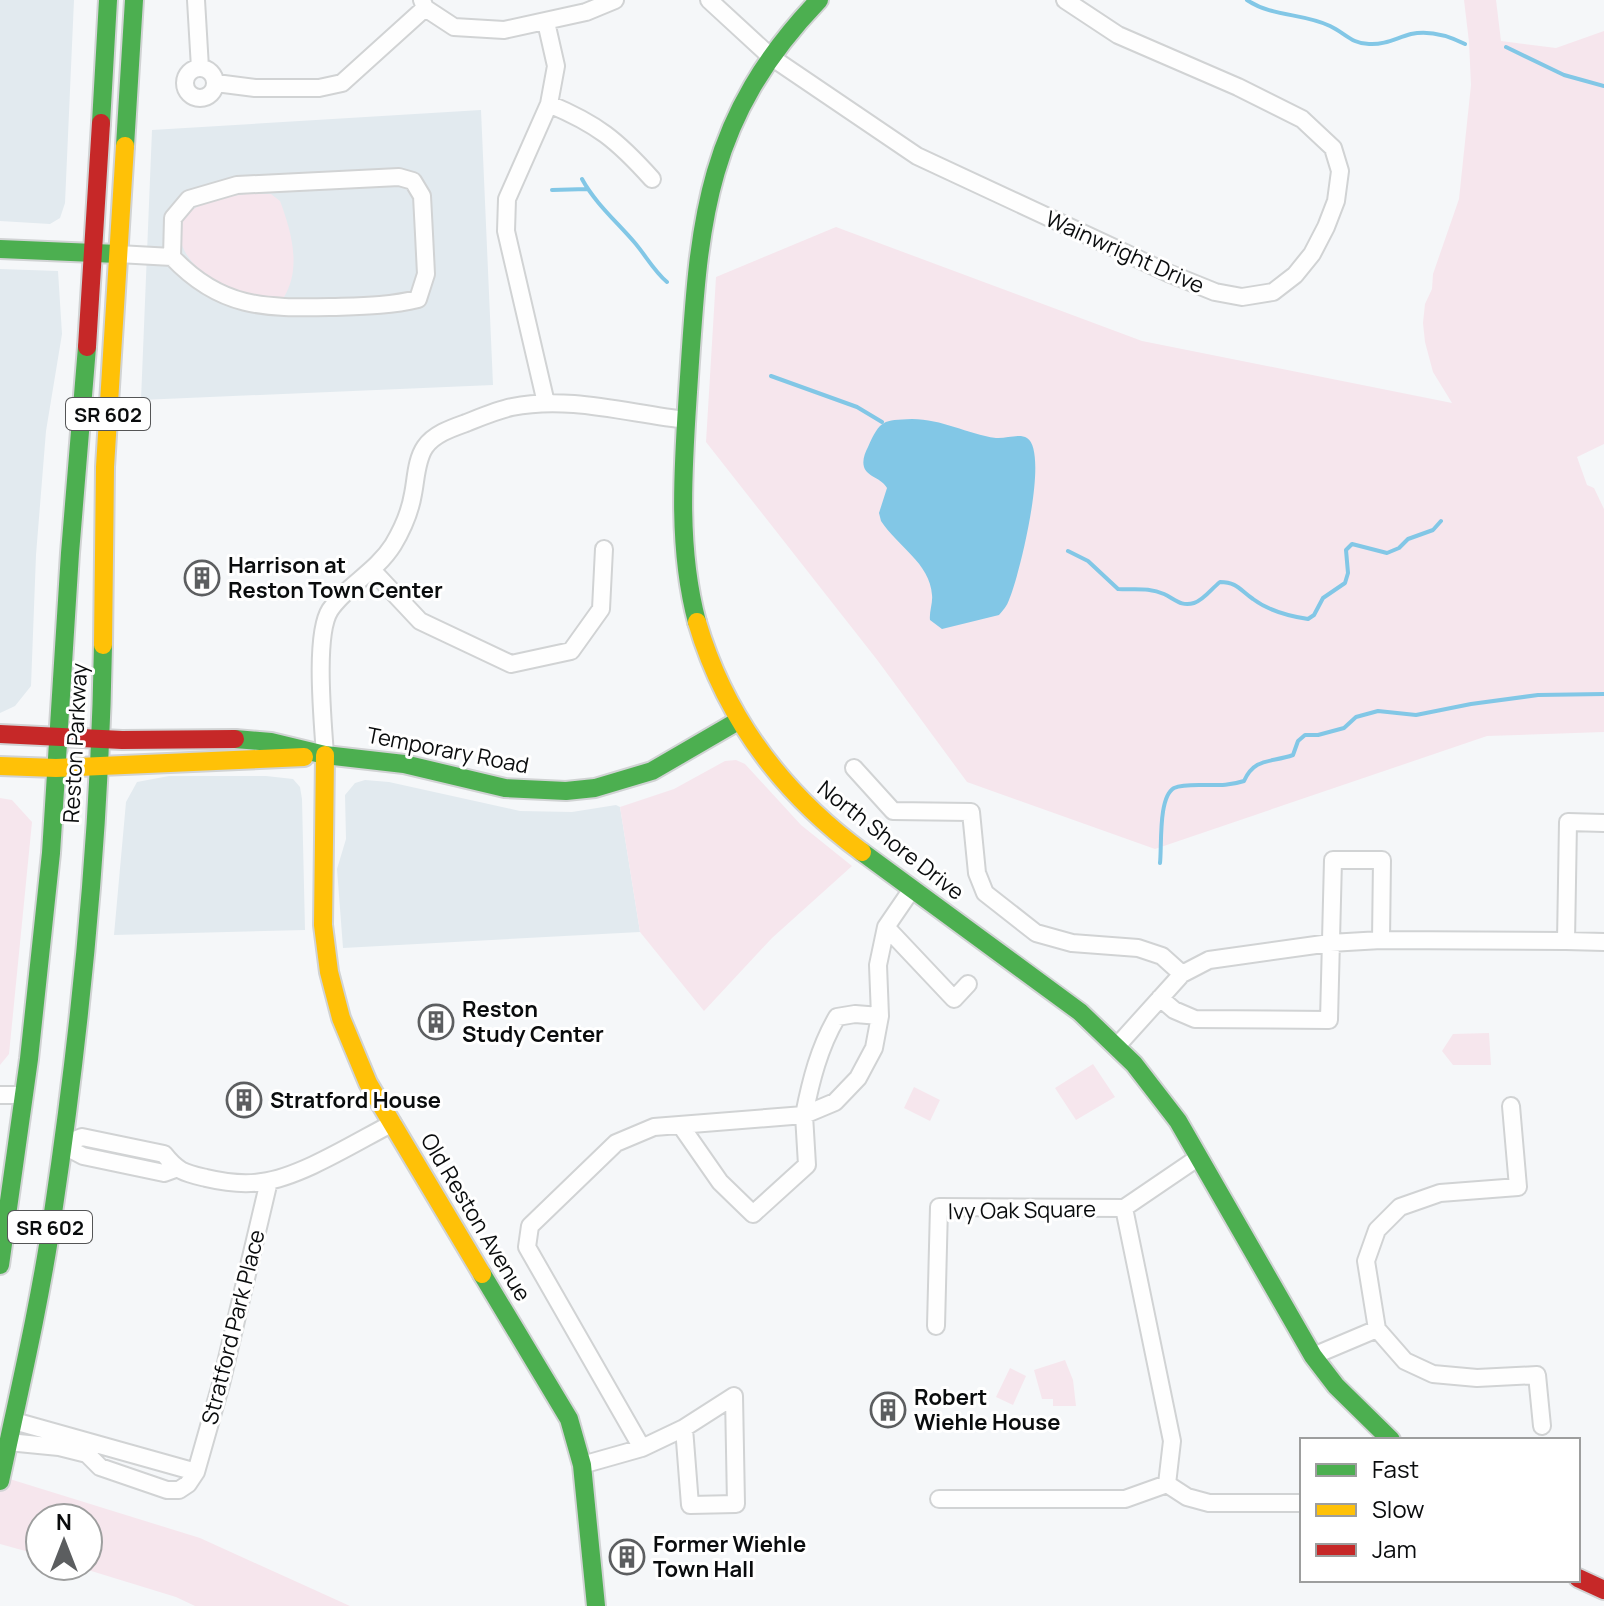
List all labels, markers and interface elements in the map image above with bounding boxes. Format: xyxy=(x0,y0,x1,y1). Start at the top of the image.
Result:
street label: Wainwright Drive xyxy=(1041,204,1209,300)
road number: SR 602 xyxy=(66,398,150,430)
place label: Harrison at Reston Town Center xyxy=(228,550,443,605)
building icon: Harrison at Reston Town Center xyxy=(183,559,221,597)
street label: Reston Parkway xyxy=(56,662,94,824)
street label: Temporary Road xyxy=(365,720,531,780)
street label: North Shore Drive xyxy=(811,773,971,907)
place label: Reston Study Center xyxy=(462,994,604,1049)
building icon: Reston Study Center xyxy=(417,1003,455,1041)
building icon: Stratford House xyxy=(225,1081,263,1119)
place label: Stratford House xyxy=(270,1085,441,1115)
street label: Old Reston Avenue xyxy=(414,1127,538,1307)
street label: Ivy Oak Square xyxy=(948,1194,1096,1226)
road number: SR 602 xyxy=(8,1211,92,1243)
street label: Stratford Park Place xyxy=(194,1226,272,1428)
place label: Robert Wiehle House xyxy=(914,1382,1060,1437)
building icon: Robert Wiehle House xyxy=(869,1391,907,1429)
legend xyxy=(1300,1438,1580,1582)
text: Fast xyxy=(1372,1452,1419,1485)
text: Slow xyxy=(1372,1492,1425,1525)
north arrow xyxy=(24,1502,104,1582)
text: N xyxy=(56,1507,72,1537)
place label: Former Wiehle Town Hall xyxy=(653,1529,806,1584)
text: Jam xyxy=(1372,1532,1417,1565)
building icon: Former Wiehle Town Hall xyxy=(608,1538,646,1576)

